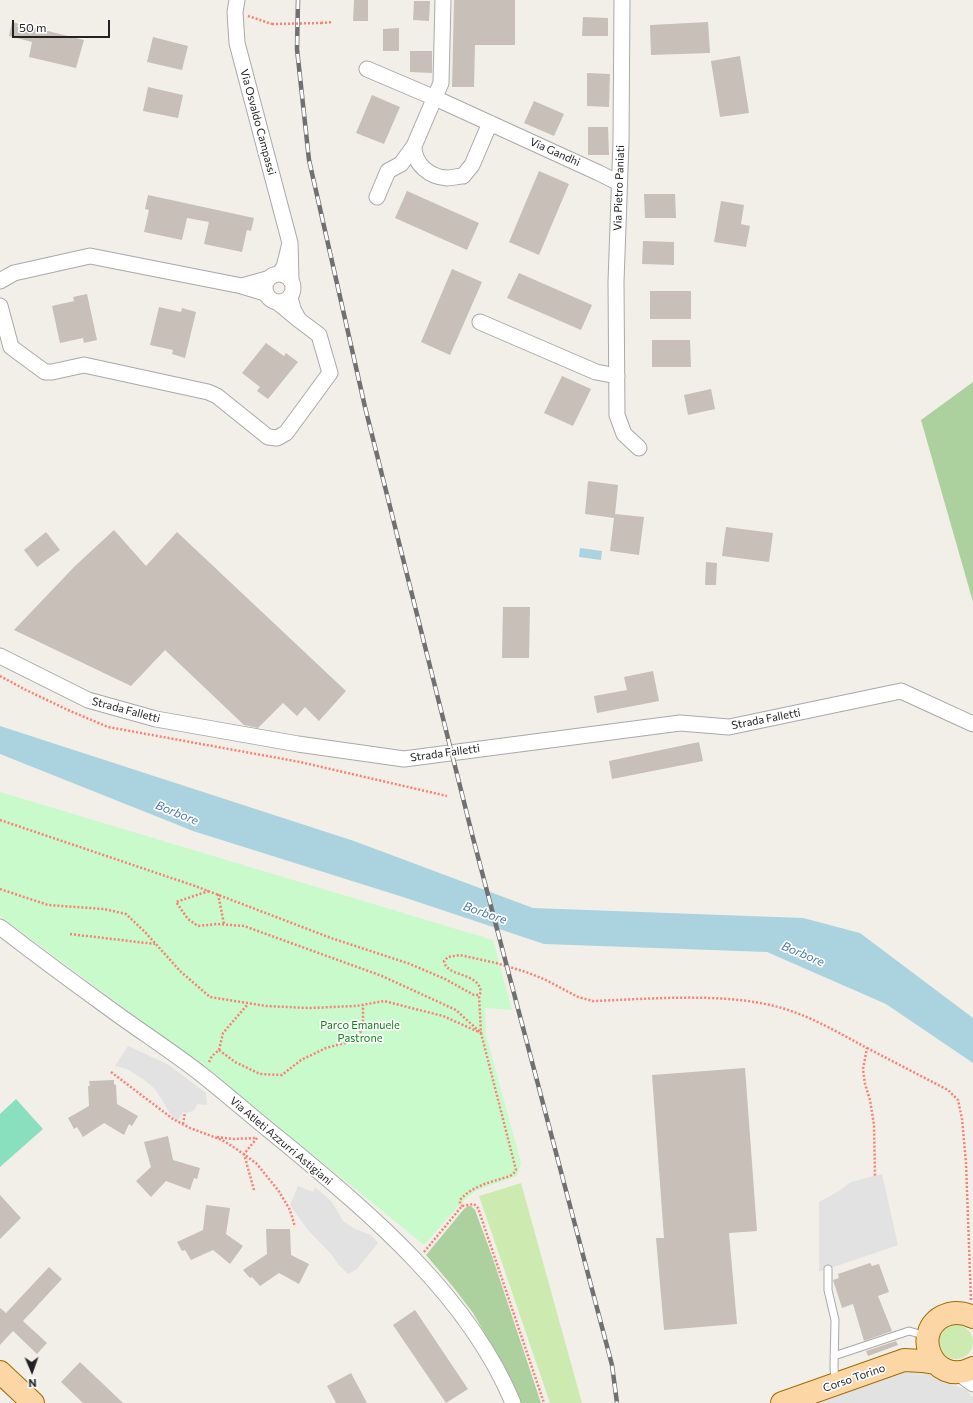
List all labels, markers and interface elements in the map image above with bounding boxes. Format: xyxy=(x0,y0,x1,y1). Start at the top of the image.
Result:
scale bar xyxy=(14,12,112,38)
text: 50 m xyxy=(19,20,47,34)
street label: Via Osvaldo Campassi xyxy=(237,68,279,176)
street label: Via Gandhi xyxy=(528,135,582,169)
street label: Via Pietro Paniati xyxy=(611,145,627,231)
street label: Strada Falletti xyxy=(90,695,162,725)
street label: Strada Falletti xyxy=(730,706,802,732)
street label: Strada Falletti xyxy=(409,742,481,764)
water label: Borbore xyxy=(153,798,201,828)
water label: Borbore xyxy=(461,899,509,927)
water label: Borbore xyxy=(780,939,826,969)
park label: Parco Emanuele Pastrone xyxy=(320,1018,400,1044)
street label: Via Atleti Azzurri Astigiani xyxy=(227,1094,335,1188)
north arrow xyxy=(12,1351,52,1391)
street label: Corso Torino xyxy=(821,1361,887,1395)
text: N xyxy=(28,1377,37,1390)

